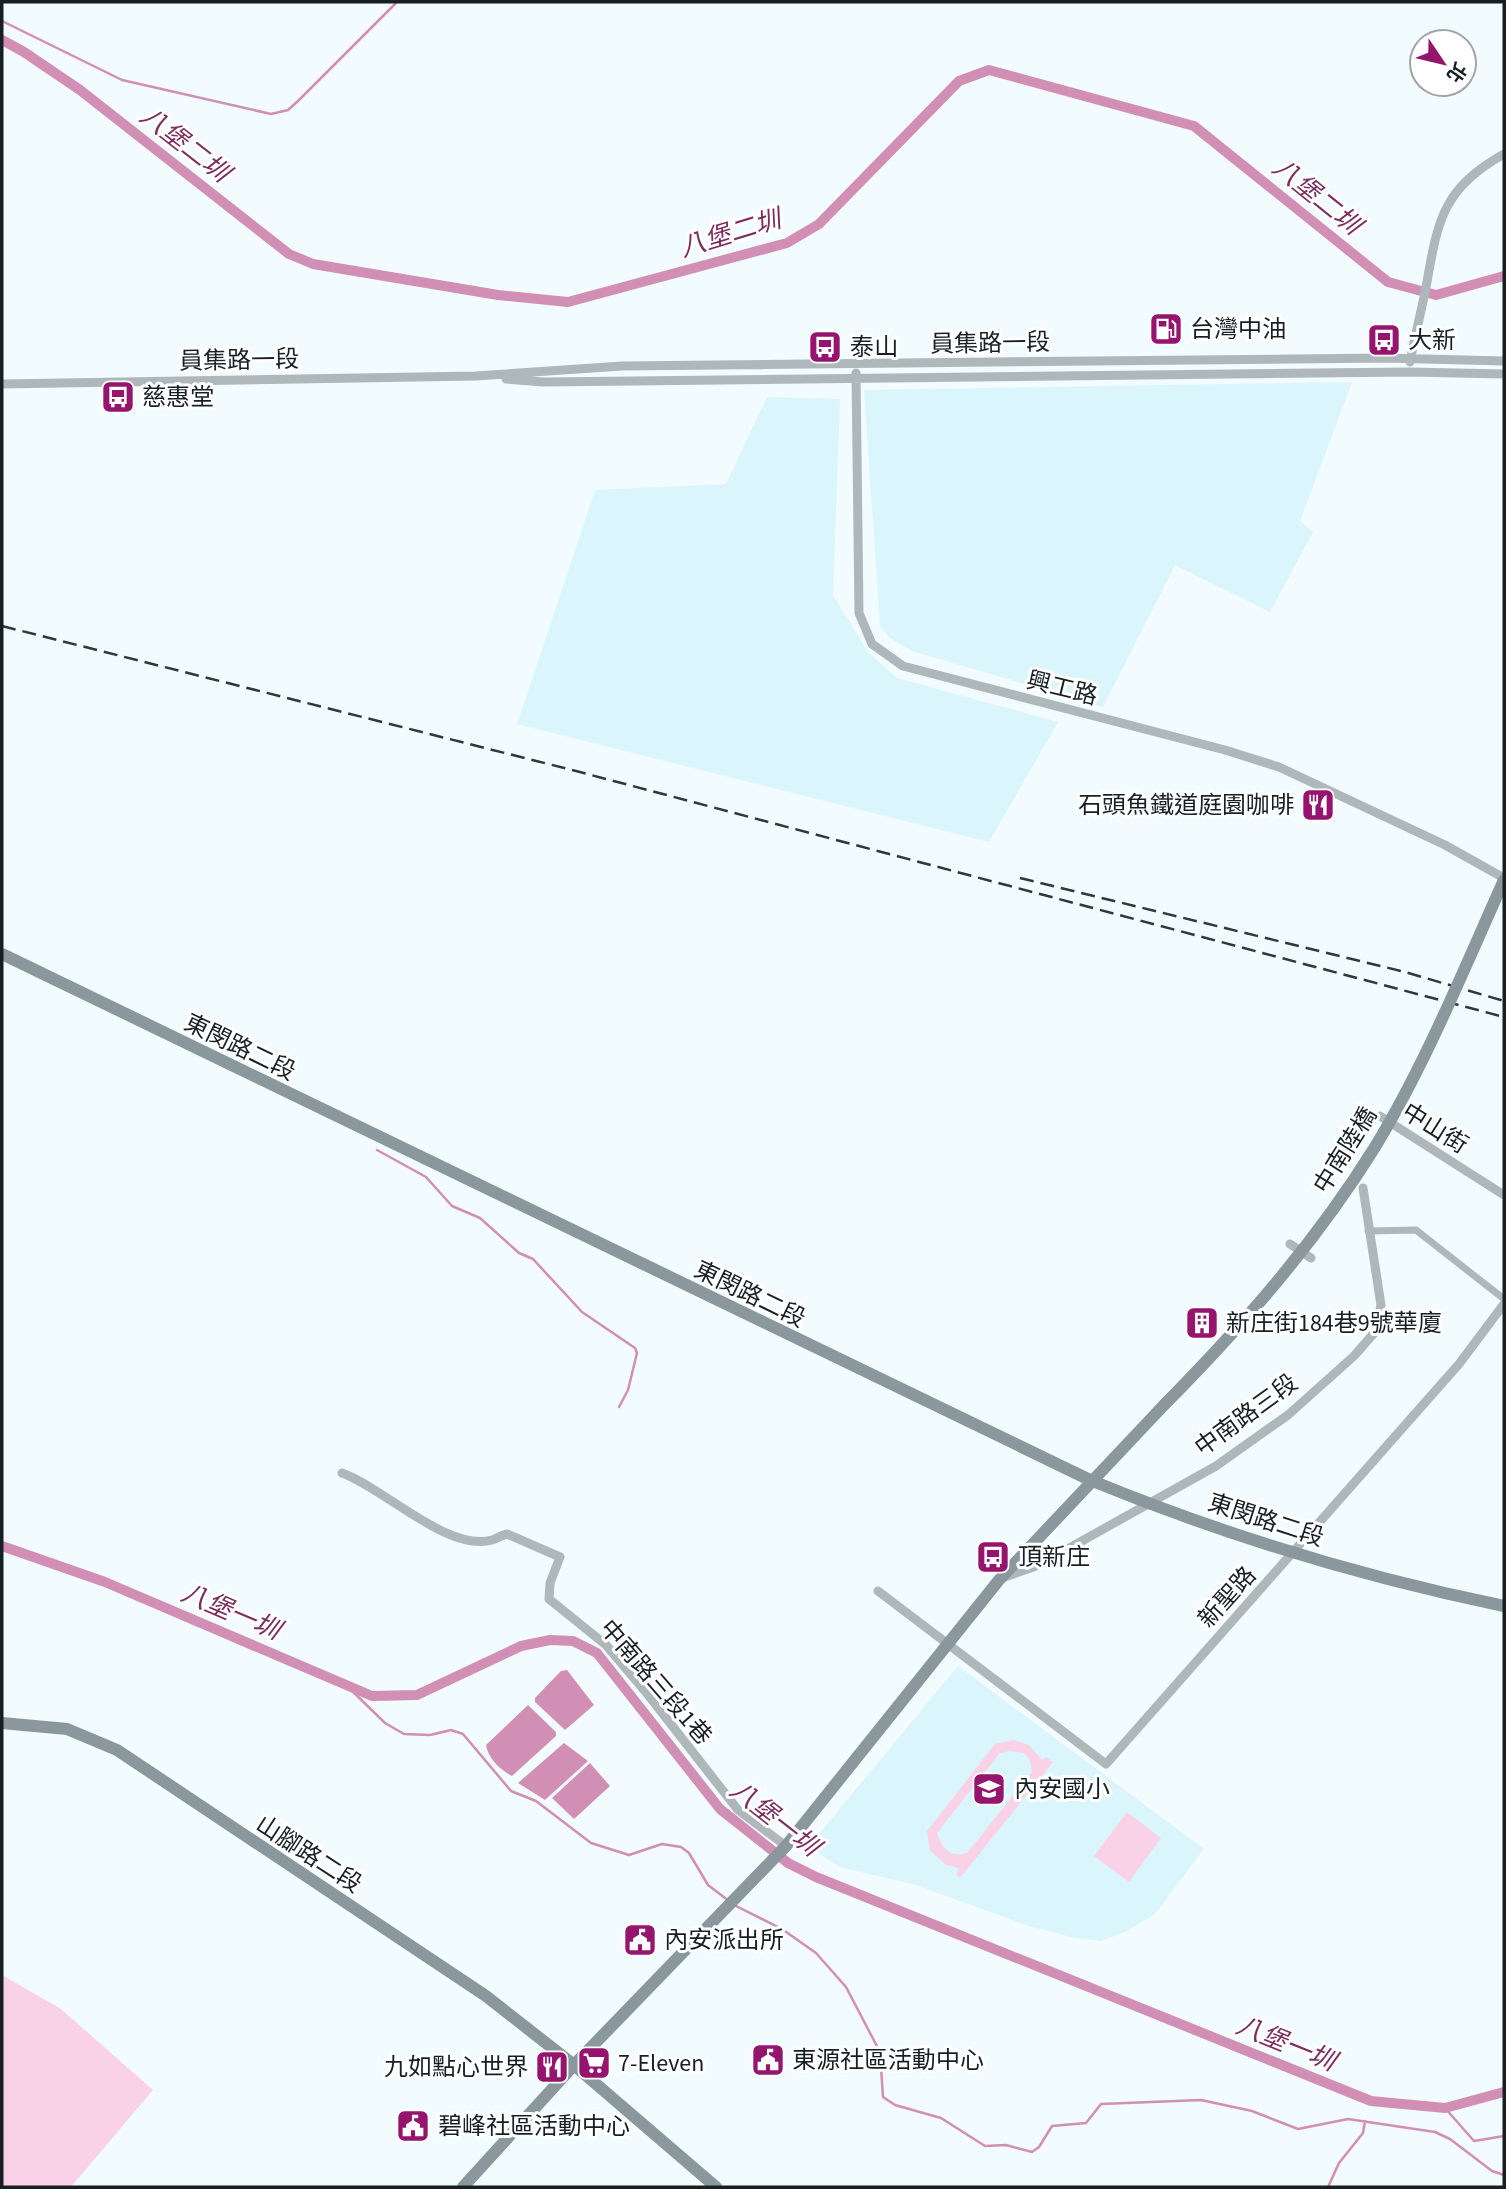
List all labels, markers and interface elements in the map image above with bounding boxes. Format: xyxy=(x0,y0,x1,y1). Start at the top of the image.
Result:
north arrow xyxy=(1408,28,1478,98)
text: 北 xyxy=(1439,56,1472,87)
water label: 八堡二圳 xyxy=(132,98,240,193)
water label: 八堡二圳 xyxy=(1265,149,1372,246)
water label: 八堡二圳 xyxy=(675,199,789,266)
fuel station icon: 台灣中油 xyxy=(1147,310,1185,348)
place label: 台灣中油 xyxy=(1190,312,1286,347)
bus stop icon: 大新 xyxy=(1365,321,1403,359)
place label: 大新 xyxy=(1408,323,1456,358)
street label: 員集路一段 xyxy=(930,325,1050,362)
bus stop icon: 泰山 xyxy=(806,328,844,366)
place label: 泰山 xyxy=(850,330,898,365)
street label: 員集路一段 xyxy=(179,342,299,379)
bus stop icon: 慈惠堂 xyxy=(99,378,137,416)
place label: 慈惠堂 xyxy=(142,380,214,415)
street label: 興工路 xyxy=(1023,663,1101,714)
restaurant icon: 石頭魚鐵道庭園咖啡 xyxy=(1299,786,1337,824)
place label: 石頭魚鐵道庭園咖啡 xyxy=(1078,788,1294,823)
street label: 東閔路二段 xyxy=(178,1005,301,1089)
street label: 中山街 xyxy=(1395,1095,1475,1162)
street label: 中南陸橋 xyxy=(1305,1100,1386,1200)
street label: 東閔路二段 xyxy=(688,1252,811,1336)
building icon: 新庄街184巷9號華廈 xyxy=(1183,1304,1221,1342)
place label: 新庄街184巷9號華廈 xyxy=(1226,1306,1442,1341)
street label: 中南路三段 xyxy=(1187,1366,1305,1465)
street label: 東閔路二段 xyxy=(1203,1485,1328,1556)
bus stop icon: 頂新庄 xyxy=(974,1538,1012,1576)
place label: 頂新庄 xyxy=(1018,1540,1090,1575)
street label: 新聖路 xyxy=(1190,1559,1264,1636)
water label: 八堡一圳 xyxy=(176,1574,290,1650)
street label: 中南路三段1巷 xyxy=(591,1612,720,1753)
school or university icon: 內安國小 xyxy=(970,1770,1008,1808)
water label: 八堡一圳 xyxy=(722,1772,830,1867)
place label: 內安國小 xyxy=(1014,1772,1110,1807)
street label: 山腳路二段 xyxy=(249,1807,369,1902)
public building icon: 內安派出所 xyxy=(621,1921,659,1959)
place label: 內安派出所 xyxy=(664,1923,784,1958)
water label: 八堡一圳 xyxy=(1231,2007,1345,2082)
public building icon: 東源社區活動中心 xyxy=(749,2041,787,2079)
place label: 東源社區活動中心 xyxy=(792,2043,984,2078)
supermarket icon: 7-Eleven xyxy=(575,2044,613,2082)
place label: 7-Eleven xyxy=(618,2046,704,2081)
restaurant icon: 九如點心世界 xyxy=(533,2048,571,2086)
place label: 九如點心世界 xyxy=(384,2050,528,2085)
public building icon: 碧峰社區活動中心 xyxy=(394,2107,432,2145)
place label: 碧峰社區活動中心 xyxy=(438,2109,630,2144)

